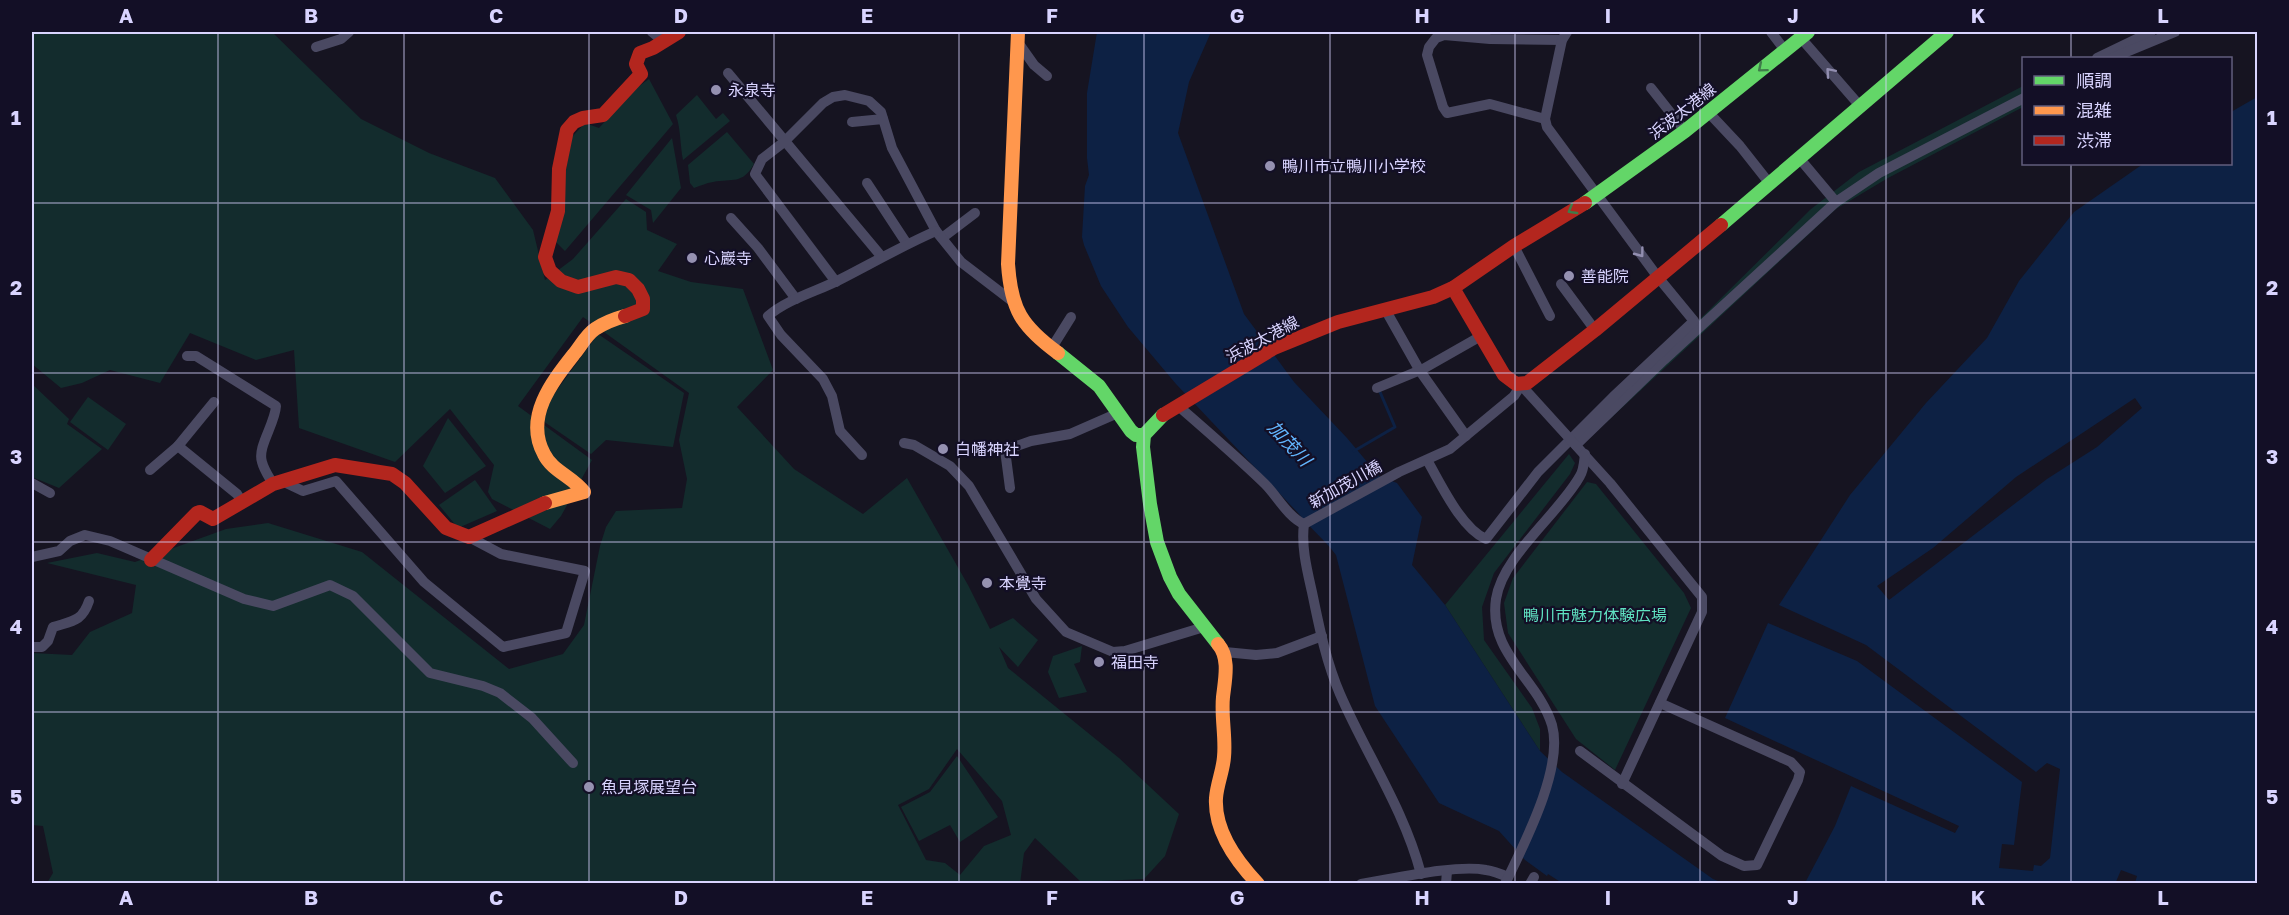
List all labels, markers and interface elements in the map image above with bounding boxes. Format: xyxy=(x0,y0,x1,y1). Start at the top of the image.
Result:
text: A xyxy=(119,3,133,27)
text: B xyxy=(304,3,318,27)
text: C xyxy=(489,3,503,27)
text: D xyxy=(674,3,688,27)
text: E xyxy=(861,3,873,27)
text: F xyxy=(1046,3,1058,27)
text: G xyxy=(1230,3,1244,27)
text: H xyxy=(1414,3,1430,27)
text: I xyxy=(1605,3,1611,27)
text: J xyxy=(1787,3,1799,27)
text: K xyxy=(1971,3,1986,27)
text: L xyxy=(2157,3,2169,27)
legend xyxy=(2022,57,2232,165)
one-way arrow xyxy=(1758,61,1769,72)
one-way arrow xyxy=(1826,68,1837,79)
text: 順調 xyxy=(2076,69,2112,91)
street label: 浜波太港線 xyxy=(1644,78,1720,144)
place label: 永泉寺 xyxy=(728,80,776,100)
marker: 永泉寺 xyxy=(709,83,723,97)
text: 混雑 xyxy=(2076,99,2112,121)
text: 1 xyxy=(11,105,21,129)
text: 1 xyxy=(2267,105,2277,129)
text: 渋滞 xyxy=(2076,129,2112,151)
place label: 鴨川市立鴨川小学校 xyxy=(1282,156,1426,176)
marker: 鴨川市立鴨川小学校 xyxy=(1263,159,1277,173)
one-way arrow xyxy=(1568,203,1578,214)
one-way arrow xyxy=(1632,246,1643,257)
place label: 心巖寺 xyxy=(704,248,752,268)
marker: 心巖寺 xyxy=(685,251,699,265)
place label: 善能院 xyxy=(1581,266,1629,286)
marker: 善能院 xyxy=(1562,269,1576,283)
text: 2 xyxy=(10,275,22,299)
text: 2 xyxy=(2266,275,2278,299)
street label: 浜波太港線 xyxy=(1222,311,1302,367)
water label: 加茂川 xyxy=(1264,416,1318,472)
place label: 白幡神社 xyxy=(955,439,1019,459)
marker: 白幡神社 xyxy=(936,442,950,456)
text: 3 xyxy=(10,444,22,468)
text: 3 xyxy=(2266,444,2278,468)
street label: 新加茂川橋 xyxy=(1305,456,1385,512)
place label: 本覺寺 xyxy=(999,573,1047,593)
marker: 本覺寺 xyxy=(980,576,994,590)
park label: 鴨川市魅力体験広場 xyxy=(1523,605,1667,625)
text: 4 xyxy=(10,614,22,638)
text: 4 xyxy=(2266,614,2278,638)
place label: 福田寺 xyxy=(1111,652,1159,672)
marker: 福田寺 xyxy=(1092,655,1106,669)
place label: 魚見塚展望台 xyxy=(601,777,697,797)
marker: 魚見塚展望台 xyxy=(582,780,596,794)
text: 5 xyxy=(10,784,22,808)
text: 5 xyxy=(2266,784,2278,808)
text: A xyxy=(119,885,133,909)
text: B xyxy=(304,885,318,909)
text: C xyxy=(489,885,503,909)
text: D xyxy=(674,885,688,909)
text: E xyxy=(861,885,873,909)
text: F xyxy=(1046,885,1058,909)
text: G xyxy=(1230,885,1244,909)
text: H xyxy=(1414,885,1430,909)
text: I xyxy=(1605,885,1611,909)
text: J xyxy=(1787,885,1799,909)
text: K xyxy=(1971,885,1986,909)
text: L xyxy=(2157,885,2169,909)

